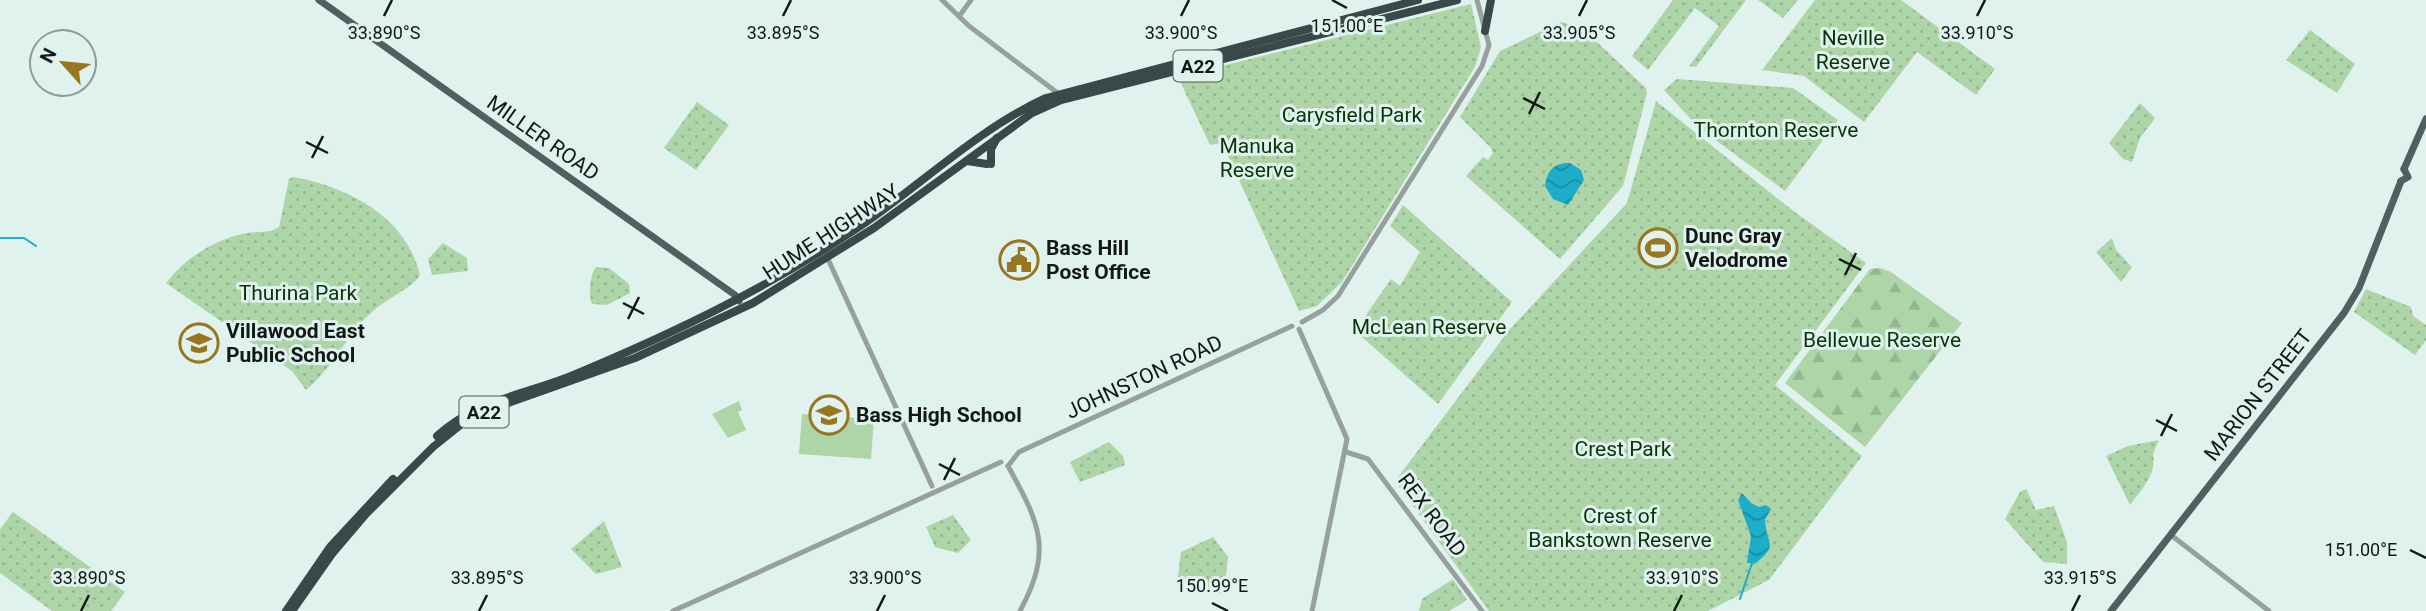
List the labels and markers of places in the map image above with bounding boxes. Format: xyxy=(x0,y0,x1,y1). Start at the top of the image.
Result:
place label: Dunc Gray Velodrome xyxy=(1685,224,1788,272)
sports icon: Dunc Gray Velodrome xyxy=(1637,227,1679,269)
place label: Bass Hill Post Office xyxy=(1046,236,1151,284)
public building icon: Bass Hill Post Office xyxy=(998,239,1040,281)
place label: Villawood East Public School xyxy=(226,319,365,367)
school or university icon: Villawood East Public School xyxy=(178,322,220,364)
school or university icon: Bass High School xyxy=(808,394,850,436)
place label: Bass High School xyxy=(856,403,1022,427)

